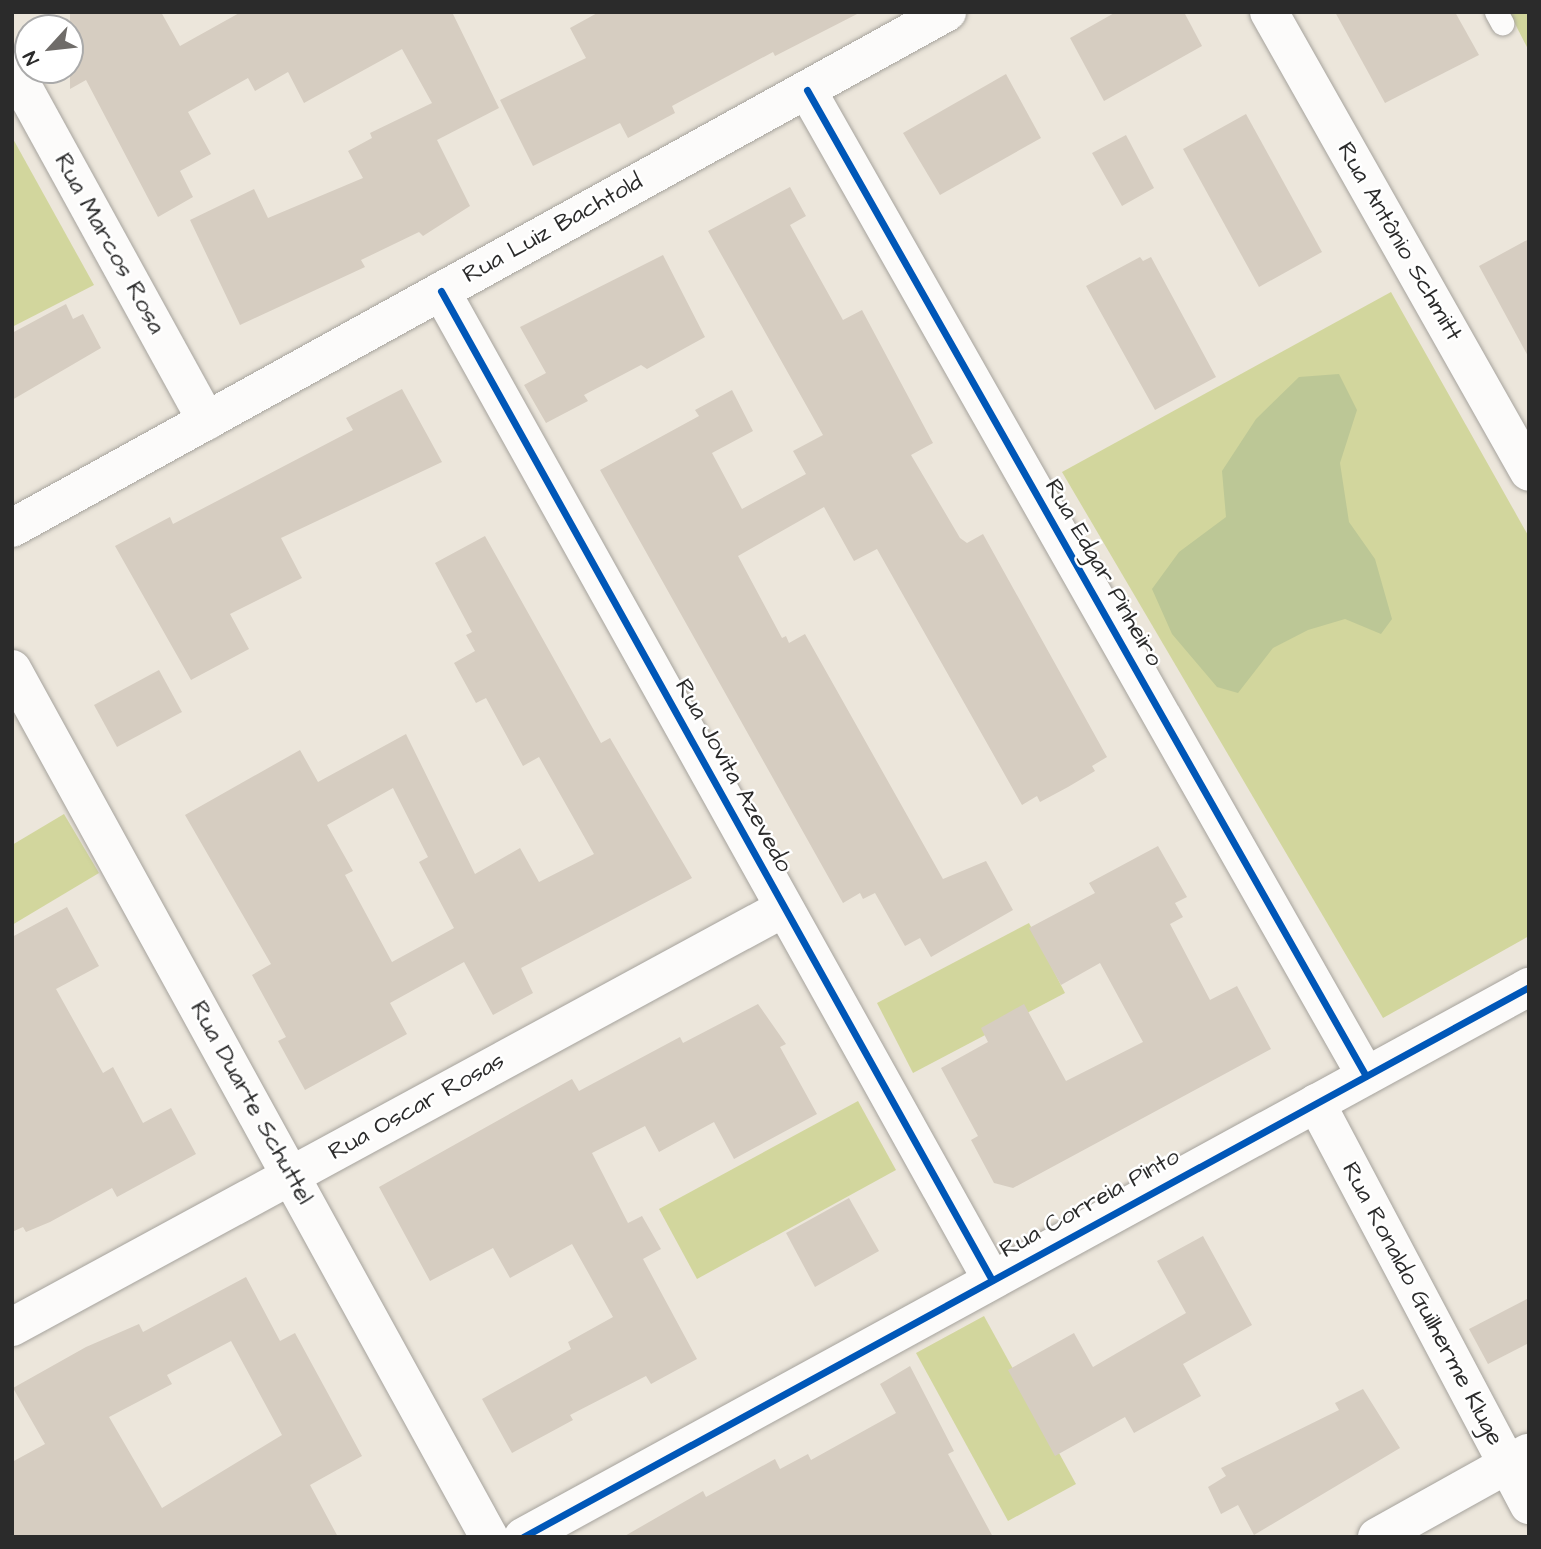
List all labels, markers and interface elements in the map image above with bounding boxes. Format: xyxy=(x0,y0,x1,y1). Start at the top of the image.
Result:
north arrow xyxy=(14,14,84,84)
text: N xyxy=(17,46,46,69)
street label: Rua Antônio Schmitt xyxy=(1330,138,1468,346)
street label: Rua Marcos Rosa xyxy=(48,149,170,339)
street label: Rua Luiz Bachtold xyxy=(458,168,648,290)
street label: Rua Edgar Pinheiro xyxy=(1038,474,1168,672)
street label: Rua Jovita Azevedo xyxy=(668,674,798,878)
street label: Rua Duarte Schuttel xyxy=(183,997,319,1209)
street label: Rua Oscar Rosas xyxy=(324,1047,510,1167)
street label: Rua Correia Pinto xyxy=(995,1143,1185,1265)
street label: Rua Ronaldo Guilherme Kluge xyxy=(1335,1157,1509,1451)

